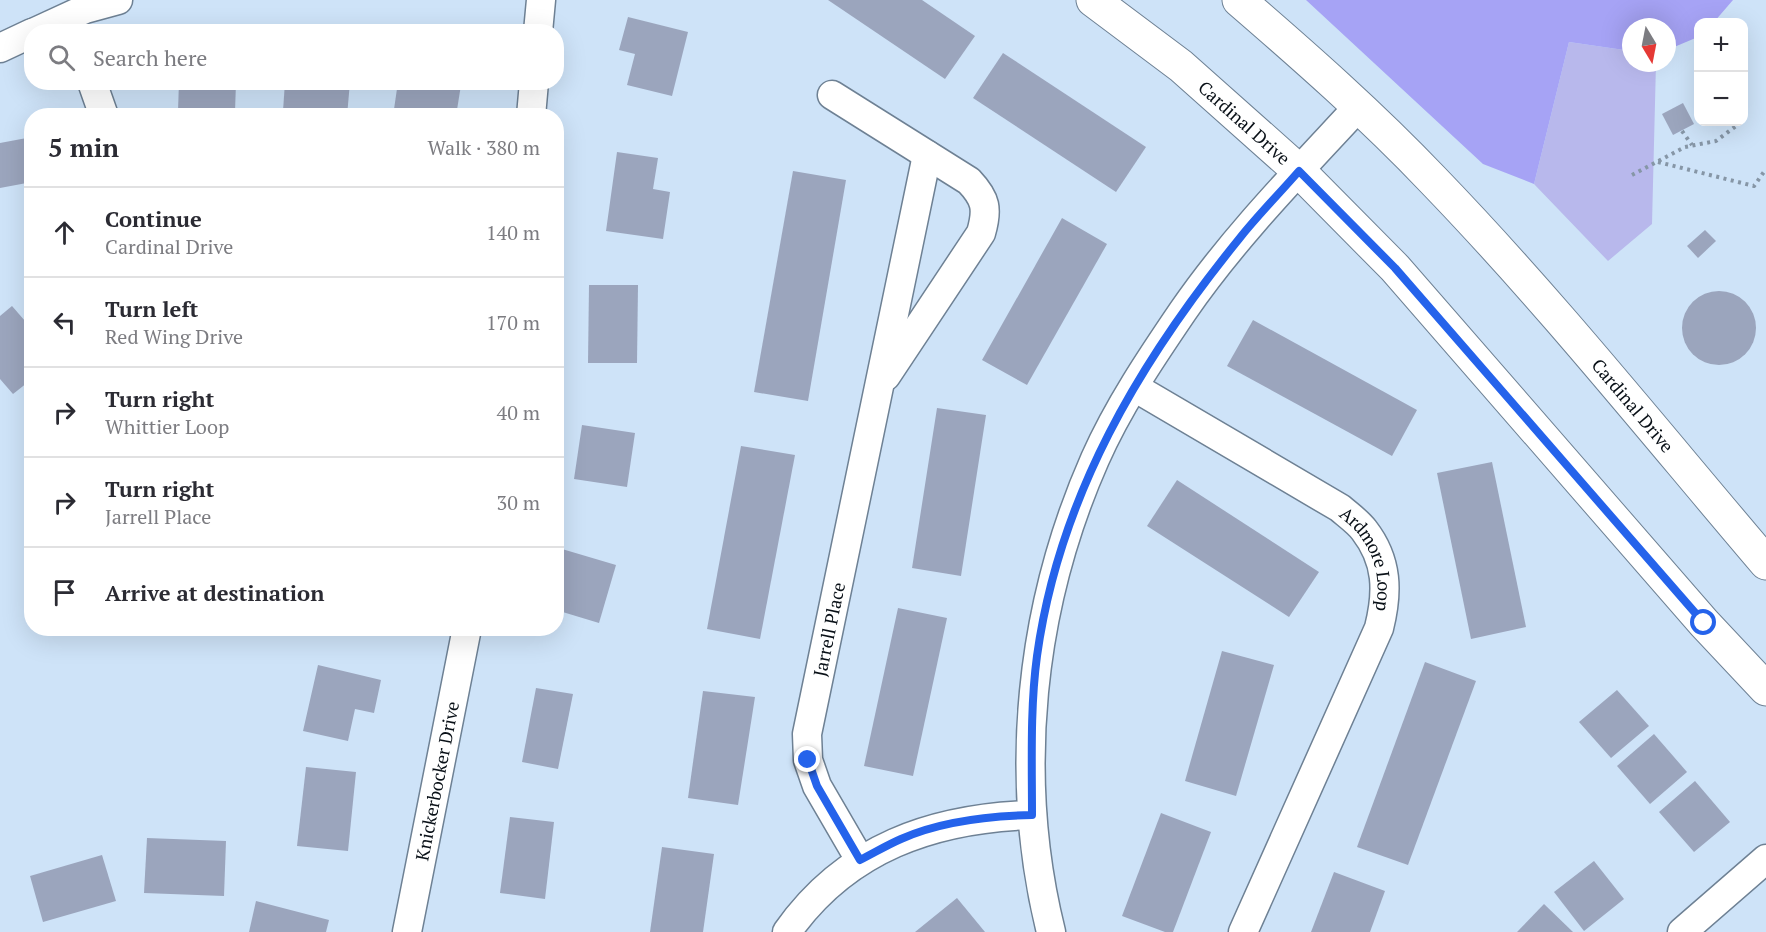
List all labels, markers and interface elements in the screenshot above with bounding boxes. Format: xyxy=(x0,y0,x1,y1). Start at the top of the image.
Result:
north arrow xyxy=(1622,18,1676,72)
map controls xyxy=(1694,18,1748,126)
button: + xyxy=(1694,18,1748,72)
search box xyxy=(24,24,564,90)
icon: search xyxy=(45,41,78,74)
text: Search here xyxy=(93,43,207,72)
button: − xyxy=(1694,72,1748,126)
street label: Cardinal Drive xyxy=(1193,75,1296,170)
text: 5 min xyxy=(48,130,119,164)
text: Walk · 380 m xyxy=(428,134,540,161)
text: Continue xyxy=(105,204,202,233)
icon: ahead xyxy=(48,216,81,249)
text: 140 m xyxy=(486,219,540,246)
text: Cardinal Drive xyxy=(105,233,233,260)
text: Turn left xyxy=(105,294,198,323)
icon: left xyxy=(48,306,81,339)
text: 170 m xyxy=(486,309,540,336)
text: Red Wing Drive xyxy=(105,323,243,350)
street label: Cardinal Drive xyxy=(1587,353,1680,457)
text: Turn right xyxy=(105,384,214,413)
icon: right xyxy=(48,396,81,429)
text: 40 m xyxy=(497,399,540,426)
text: Whittier Loop xyxy=(105,413,229,440)
text: Turn right xyxy=(105,474,214,503)
icon: right xyxy=(48,486,81,519)
text: 30 m xyxy=(497,489,540,516)
street label: Ardmore Loop xyxy=(1335,501,1397,613)
text: Jarrell Place xyxy=(105,503,211,530)
icon: arrive xyxy=(48,576,81,609)
text: Arrive at destination xyxy=(105,578,324,607)
street label: Jarrell Place xyxy=(807,580,850,679)
route start xyxy=(1690,609,1716,635)
street label: Knickerbocker Drive xyxy=(409,699,464,863)
route end xyxy=(794,746,820,772)

